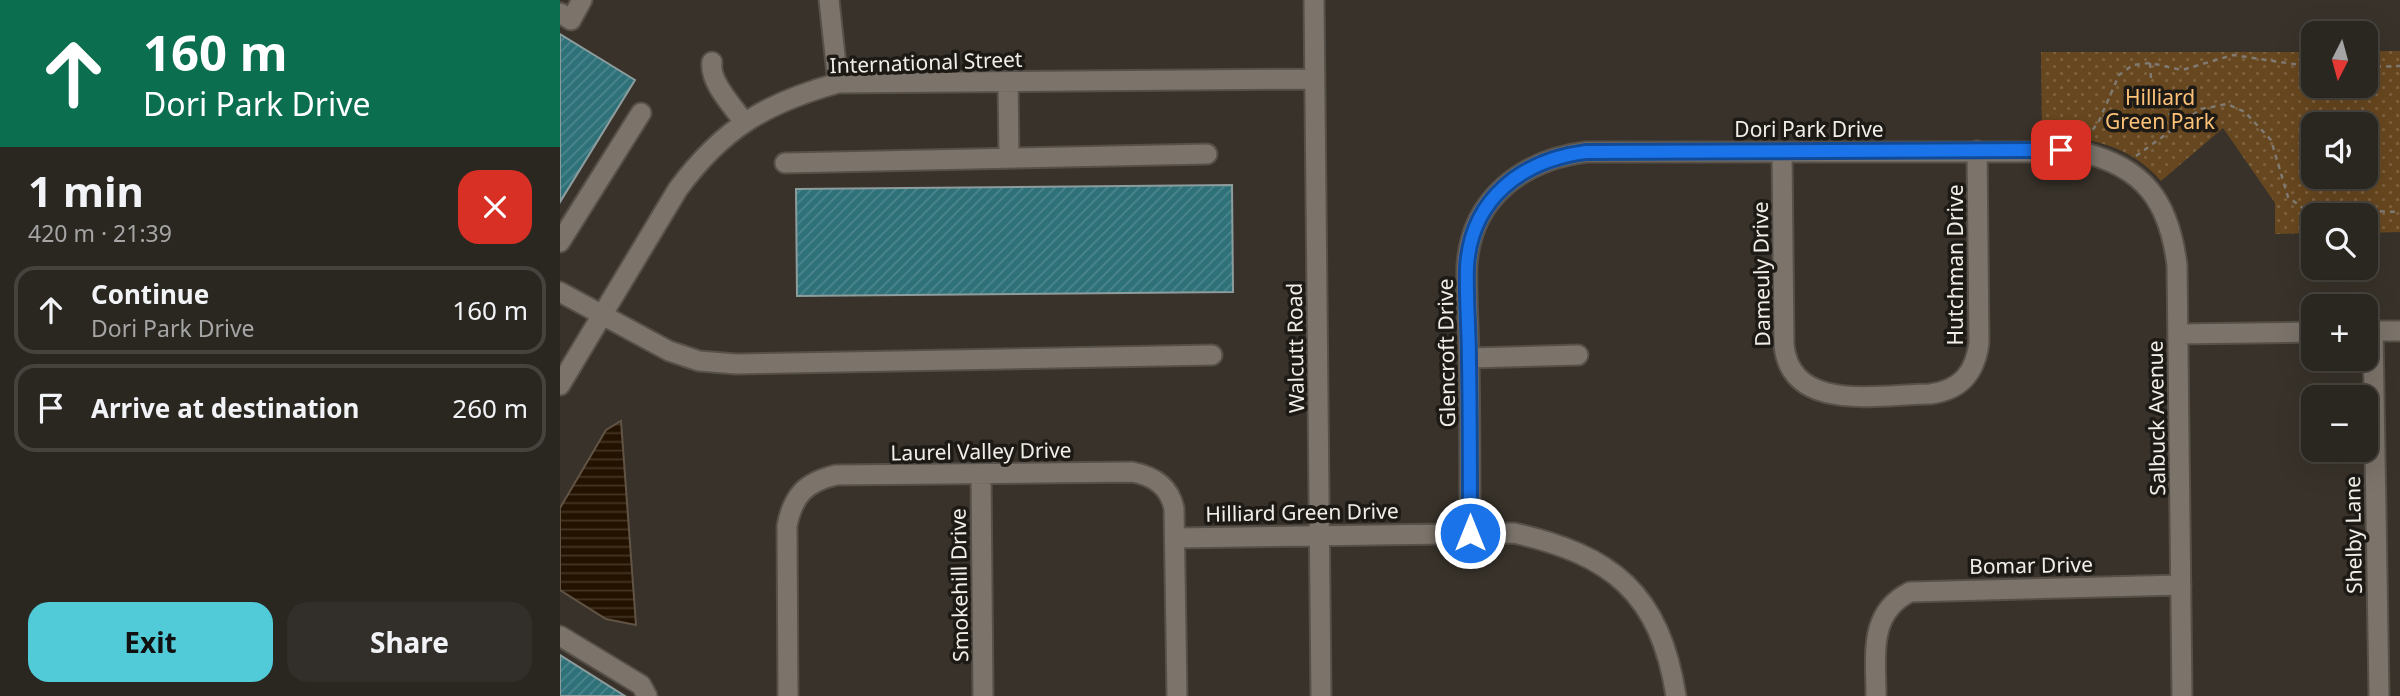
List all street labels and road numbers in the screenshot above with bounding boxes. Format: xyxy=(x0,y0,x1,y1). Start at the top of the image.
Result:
street label: International Street xyxy=(829,45,1023,79)
street label: Dori Park Drive xyxy=(1734,115,1884,143)
street label: Hutchman Drive xyxy=(1941,185,1969,345)
street label: Dameuly Drive xyxy=(1746,201,1776,347)
street label: Glencroft Drive xyxy=(1431,278,1461,428)
street label: Walcutt Road xyxy=(1280,283,1310,413)
street label: Salbuck Avenue xyxy=(2141,340,2171,496)
street label: Laurel Valley Drive xyxy=(890,435,1072,467)
street label: Shelby Lane xyxy=(2338,476,2368,594)
street label: Hilliard Green Drive xyxy=(1205,496,1399,528)
street label: Smokehill Drive xyxy=(944,508,974,662)
street label: Bomar Drive xyxy=(1969,550,2093,580)

